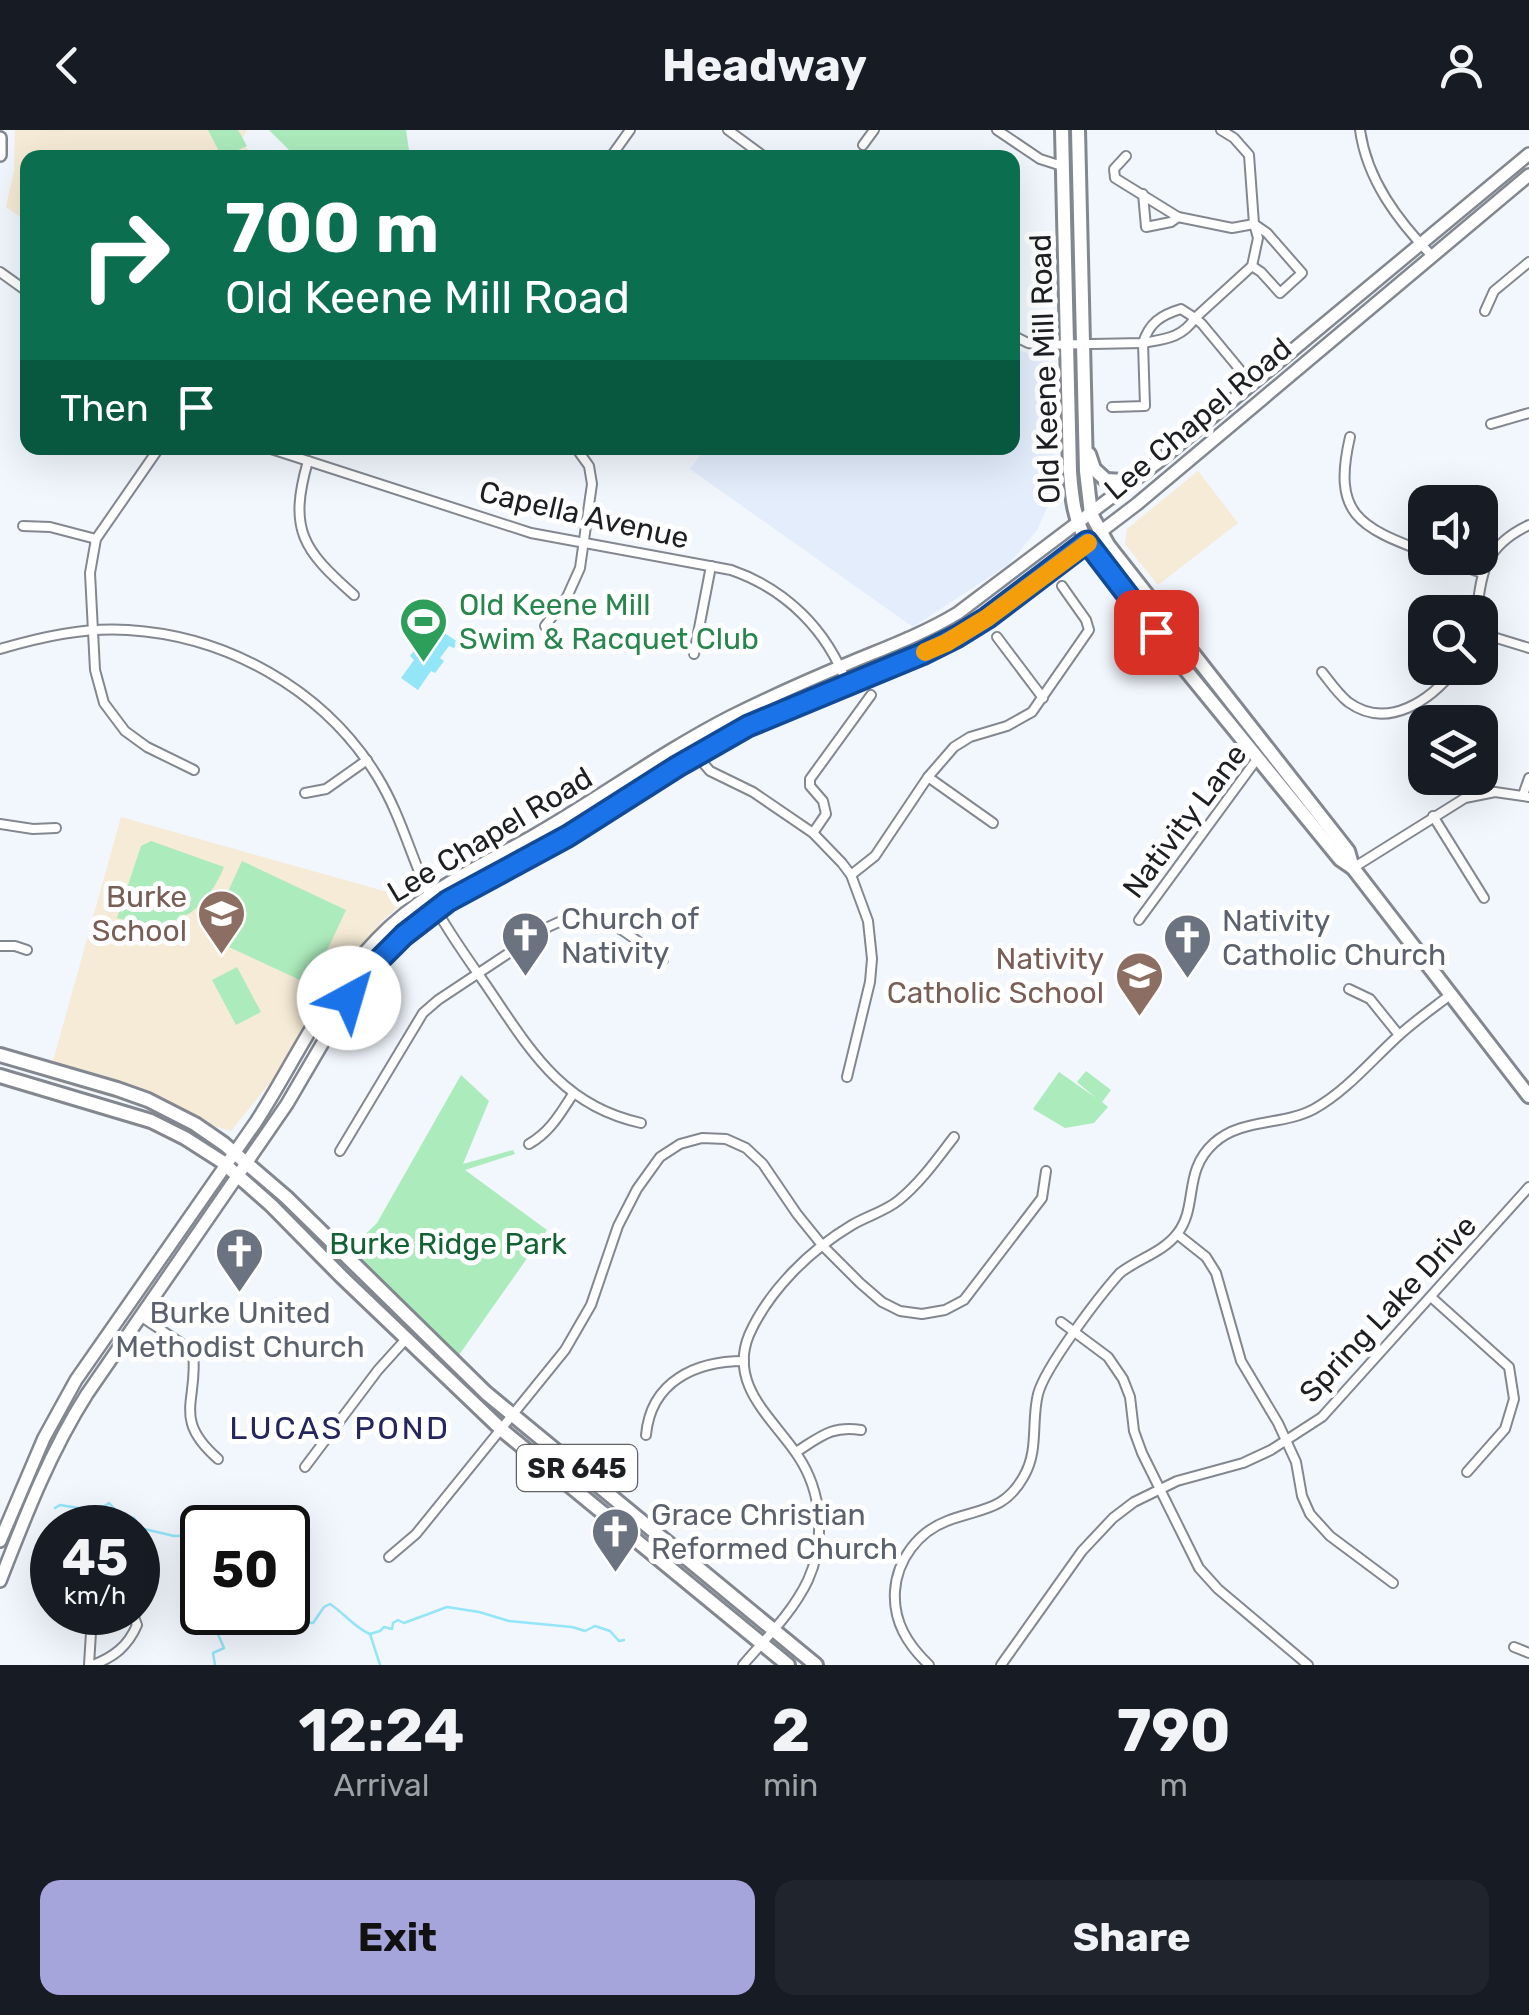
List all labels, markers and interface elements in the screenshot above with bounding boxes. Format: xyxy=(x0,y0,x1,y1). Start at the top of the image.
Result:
icon: back xyxy=(40,38,95,93)
icon: person xyxy=(1434,38,1489,93)
text: Headway xyxy=(662,39,867,92)
text: 700 m xyxy=(225,187,439,270)
icon: right xyxy=(60,190,190,320)
street label: Old Keene Mill Road xyxy=(1022,233,1068,505)
text: Old Keene Mill Road xyxy=(225,271,630,324)
street label: Lee Chapel Road xyxy=(1097,330,1299,508)
icon: arrive xyxy=(169,380,224,435)
text: Then xyxy=(60,385,149,431)
street label: Capella Avenue xyxy=(476,473,692,557)
map controls xyxy=(1408,485,1498,795)
button: sound xyxy=(1408,485,1498,575)
place label: Old Keene Mill Swim & Racquet Club xyxy=(459,587,759,657)
pin xyxy=(1114,590,1199,675)
button: search xyxy=(1408,595,1498,685)
sports icon: Old Keene Mill Swim & Racquet Club xyxy=(398,596,450,664)
icon: arrive xyxy=(1129,605,1184,660)
button: layers xyxy=(1408,705,1498,795)
street label: Nativity Lane xyxy=(1115,737,1255,905)
street label: Lee Chapel Road xyxy=(381,760,599,910)
place label: Burke School xyxy=(92,879,187,949)
school or university icon: Burke School xyxy=(196,888,248,956)
place label: Church of Nativity xyxy=(561,901,700,971)
place label: Nativity Catholic Church xyxy=(1222,903,1446,973)
church icon: Church of Nativity xyxy=(500,910,552,978)
church icon: Nativity Catholic Church xyxy=(1161,912,1213,980)
place label: Nativity Catholic School xyxy=(887,941,1104,1011)
position arrow xyxy=(297,946,401,1050)
school or university icon: Nativity Catholic School xyxy=(1113,950,1165,1018)
street label: Spring Lake Drive xyxy=(1292,1208,1484,1410)
church icon: Burke United Methodist Church xyxy=(214,1226,266,1294)
park label: Burke Ridge Park xyxy=(329,1226,567,1262)
place label: Burke United Methodist Church xyxy=(115,1295,365,1365)
district label: LUCAS POND xyxy=(229,1409,451,1447)
road number: SR 645 xyxy=(517,1445,637,1491)
place label: Grace Christian Reformed Church xyxy=(651,1497,898,1567)
speed limit sign: 50 xyxy=(180,1505,310,1635)
church icon: Grace Christian Reformed Church xyxy=(590,1506,642,1574)
text: 45 xyxy=(62,1528,128,1588)
text: km/h xyxy=(64,1581,126,1610)
text: 12:24 xyxy=(298,1695,464,1766)
text: 2 xyxy=(771,1695,810,1766)
text: 790 xyxy=(1117,1695,1231,1766)
text: Arrival xyxy=(333,1766,429,1804)
text: min xyxy=(763,1766,819,1804)
text: m xyxy=(1160,1766,1188,1804)
button: Exit xyxy=(40,1880,755,1995)
button: Share xyxy=(775,1880,1489,1995)

